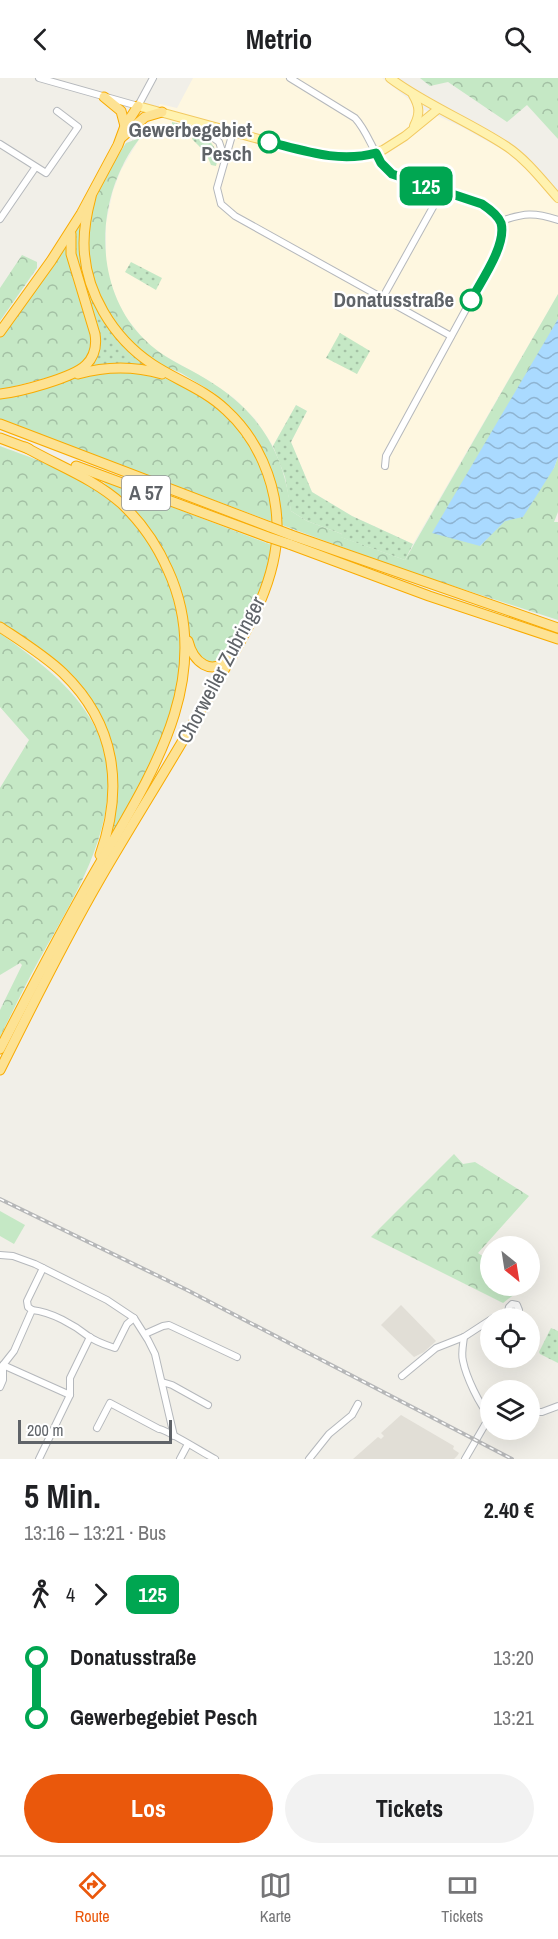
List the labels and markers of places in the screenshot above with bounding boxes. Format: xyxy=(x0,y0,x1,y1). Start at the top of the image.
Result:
place label: Gewerbegebiet Pesch xyxy=(129,115,252,168)
marker: Gewerbegebiet Pesch xyxy=(258,131,280,153)
place label: Donatusstraße xyxy=(333,285,454,314)
marker: Donatusstraße xyxy=(460,289,482,311)

